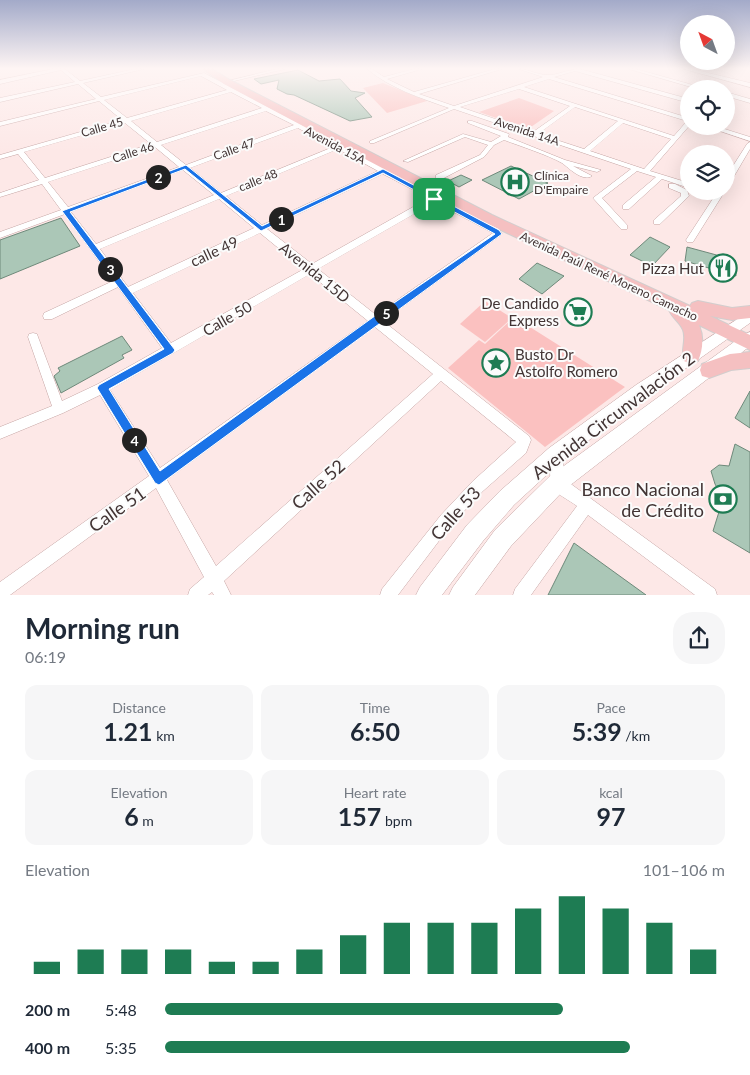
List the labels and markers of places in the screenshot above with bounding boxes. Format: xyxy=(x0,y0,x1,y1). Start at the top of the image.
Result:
pin: 2 xyxy=(146,164,170,190)
hospital icon: Clínica D'Empaire xyxy=(500,167,530,197)
place label: Clínica D'Empaire xyxy=(534,168,588,197)
pin xyxy=(413,178,455,220)
pin: 1 xyxy=(268,206,294,232)
restaurant icon: Pizza Hut xyxy=(708,253,738,283)
pin: 3 xyxy=(98,256,122,282)
place label: Pizza Hut xyxy=(642,259,705,277)
place label: De Candido Express xyxy=(481,294,559,329)
supermarket icon: De Candido Express xyxy=(563,297,593,327)
pin: 5 xyxy=(374,300,398,326)
place label: Busto Dr Astolfo Romero xyxy=(515,345,618,380)
place icon: Busto Dr Astolfo Romero xyxy=(481,348,511,378)
pin: 4 xyxy=(122,428,146,452)
place label: Banco Nacional de Crédito xyxy=(581,478,704,521)
bank icon: Banco Nacional de Crédito xyxy=(708,484,738,514)

